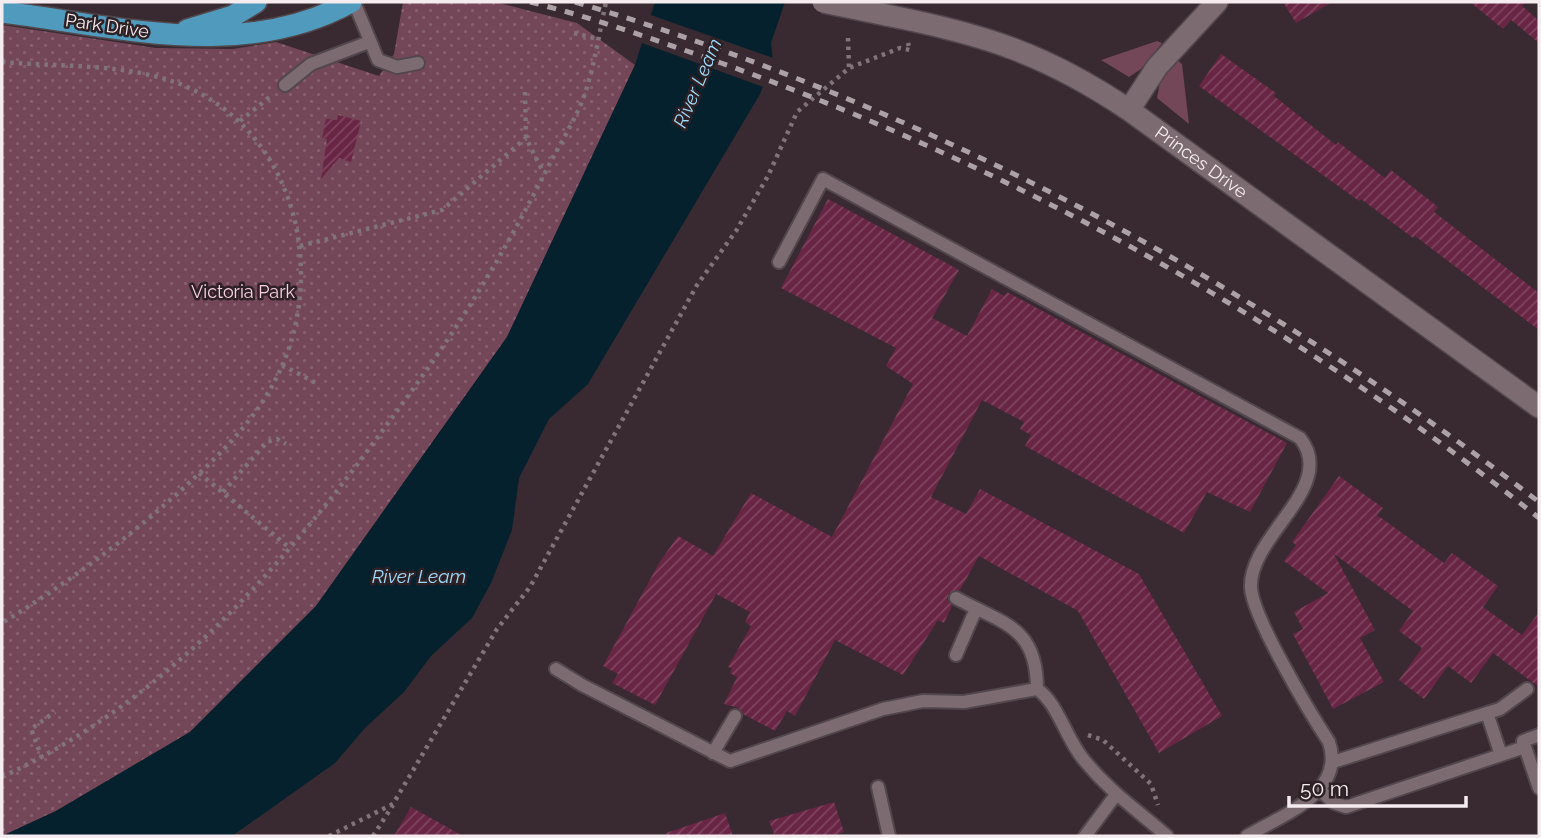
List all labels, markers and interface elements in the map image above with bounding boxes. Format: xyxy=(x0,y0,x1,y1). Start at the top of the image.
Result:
street label: Park Drive xyxy=(64,9,151,42)
water label: River Leam xyxy=(668,35,726,131)
street label: Princes Drive xyxy=(1151,121,1252,202)
park label: Victoria Park xyxy=(191,281,295,302)
water label: River Leam xyxy=(372,565,466,587)
scale bar xyxy=(1289,764,1466,808)
text: 50 m xyxy=(1300,776,1349,801)

